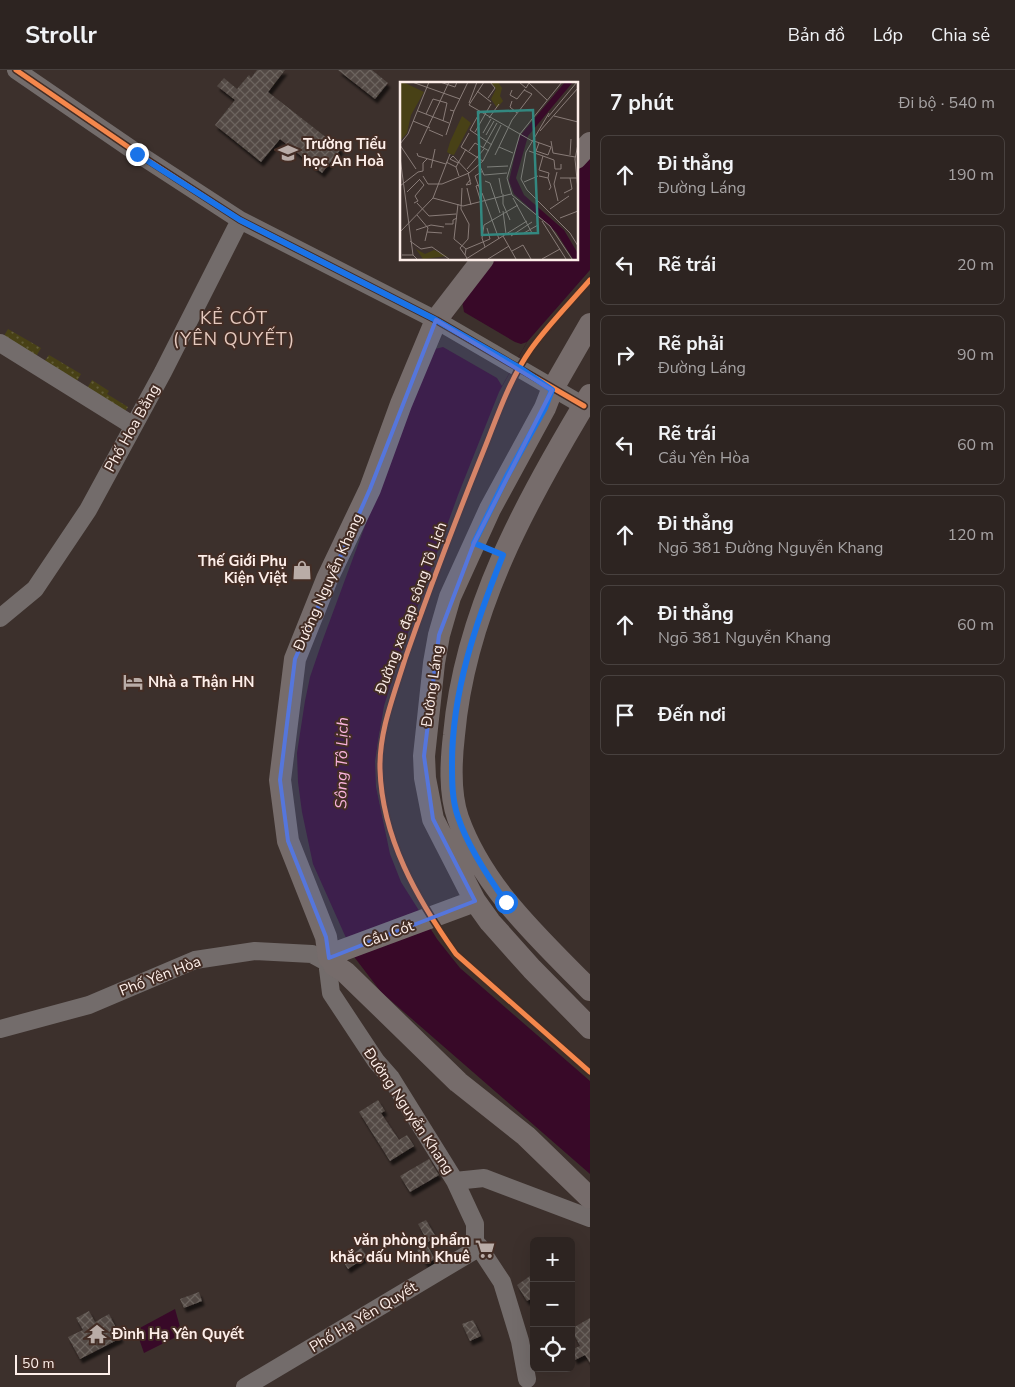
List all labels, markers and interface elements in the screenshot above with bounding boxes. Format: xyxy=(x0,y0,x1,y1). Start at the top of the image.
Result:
text: Strollr xyxy=(25,19,97,51)
text: Bản đồ xyxy=(788,23,845,47)
text: Lớp xyxy=(873,23,903,47)
text: Chia sẻ xyxy=(931,23,990,47)
inset map xyxy=(400,82,578,260)
text: 7 phút xyxy=(610,89,673,117)
text: Đi bộ · 540 m xyxy=(899,92,995,114)
place label: Trường Tiểu học An Hoà xyxy=(303,134,386,171)
school or university icon: Trường Tiểu học An Hoà xyxy=(277,142,299,164)
route end xyxy=(126,143,149,166)
text: Đi thẳng xyxy=(658,151,734,177)
icon: ahead xyxy=(611,161,639,189)
text: 190 m xyxy=(947,164,994,186)
text: Đường Láng xyxy=(658,177,746,199)
icon: left xyxy=(611,251,639,279)
text: Rẽ trái xyxy=(658,252,716,278)
text: 20 m xyxy=(957,254,994,276)
district label: KẺ CÓT (YÊN QUYẾT) xyxy=(173,306,295,351)
text: Rẽ phải xyxy=(658,331,724,357)
icon: right xyxy=(611,341,639,369)
text: 90 m xyxy=(957,344,994,366)
text: Đường Láng xyxy=(658,357,746,379)
street label: Phố Hoa Bằng xyxy=(100,381,164,475)
text: Rẽ trái xyxy=(658,421,716,447)
icon: left xyxy=(611,431,639,459)
text: 60 m xyxy=(957,434,994,456)
text: Cầu Yên Hòa xyxy=(658,447,750,469)
street label: Đường Nguyễn Khang xyxy=(288,510,367,655)
text: Đi thẳng xyxy=(658,511,734,537)
street label: Đường xe đạp sông Tô Lịch xyxy=(370,519,451,698)
icon: ahead xyxy=(611,521,639,549)
text: 120 m xyxy=(947,524,994,546)
text: Ngõ 381 Đường Nguyễn Khang xyxy=(658,537,884,559)
place label: Thế Giới Phụ Kiện Việt xyxy=(198,551,287,588)
shop icon: Thế Giới Phụ Kiện Việt xyxy=(291,559,313,581)
text: Đi thẳng xyxy=(658,601,734,627)
icon: ahead xyxy=(611,611,639,639)
text: 60 m xyxy=(957,614,994,636)
text: Ngõ 381 Nguyễn Khang xyxy=(658,627,831,649)
street label: Đường Láng xyxy=(416,644,448,729)
hotel icon: Nhà a Thận HN xyxy=(122,671,144,693)
place label: Nhà a Thận HN xyxy=(148,672,254,692)
icon: arrive xyxy=(611,701,639,729)
text: Đến nơi xyxy=(658,702,726,728)
water label: Sông Tô Lịch xyxy=(330,717,354,809)
route start xyxy=(495,891,518,914)
street label: Cầu Cót xyxy=(360,915,417,952)
street label: Phố Yên Hòa xyxy=(116,951,204,1001)
street label: Đường Nguyễn Khang xyxy=(359,1043,459,1178)
place label: văn phòng phẩm khắc dấu Minh Khuê xyxy=(330,1230,470,1267)
map controls xyxy=(530,1237,575,1372)
button: + xyxy=(530,1237,575,1282)
supermarket icon: văn phòng phẩm khắc dấu Minh Khuê xyxy=(474,1238,496,1260)
street label: Phố Hạ Yên Quyết xyxy=(305,1277,421,1357)
button: − xyxy=(530,1282,575,1327)
temple icon: Đình Hạ Yên Quyết xyxy=(86,1323,108,1345)
place label: Đình Hạ Yên Quyết xyxy=(111,1324,244,1344)
button: locate xyxy=(530,1327,575,1372)
scale bar xyxy=(15,1352,110,1375)
text: 50 m xyxy=(22,1354,54,1373)

